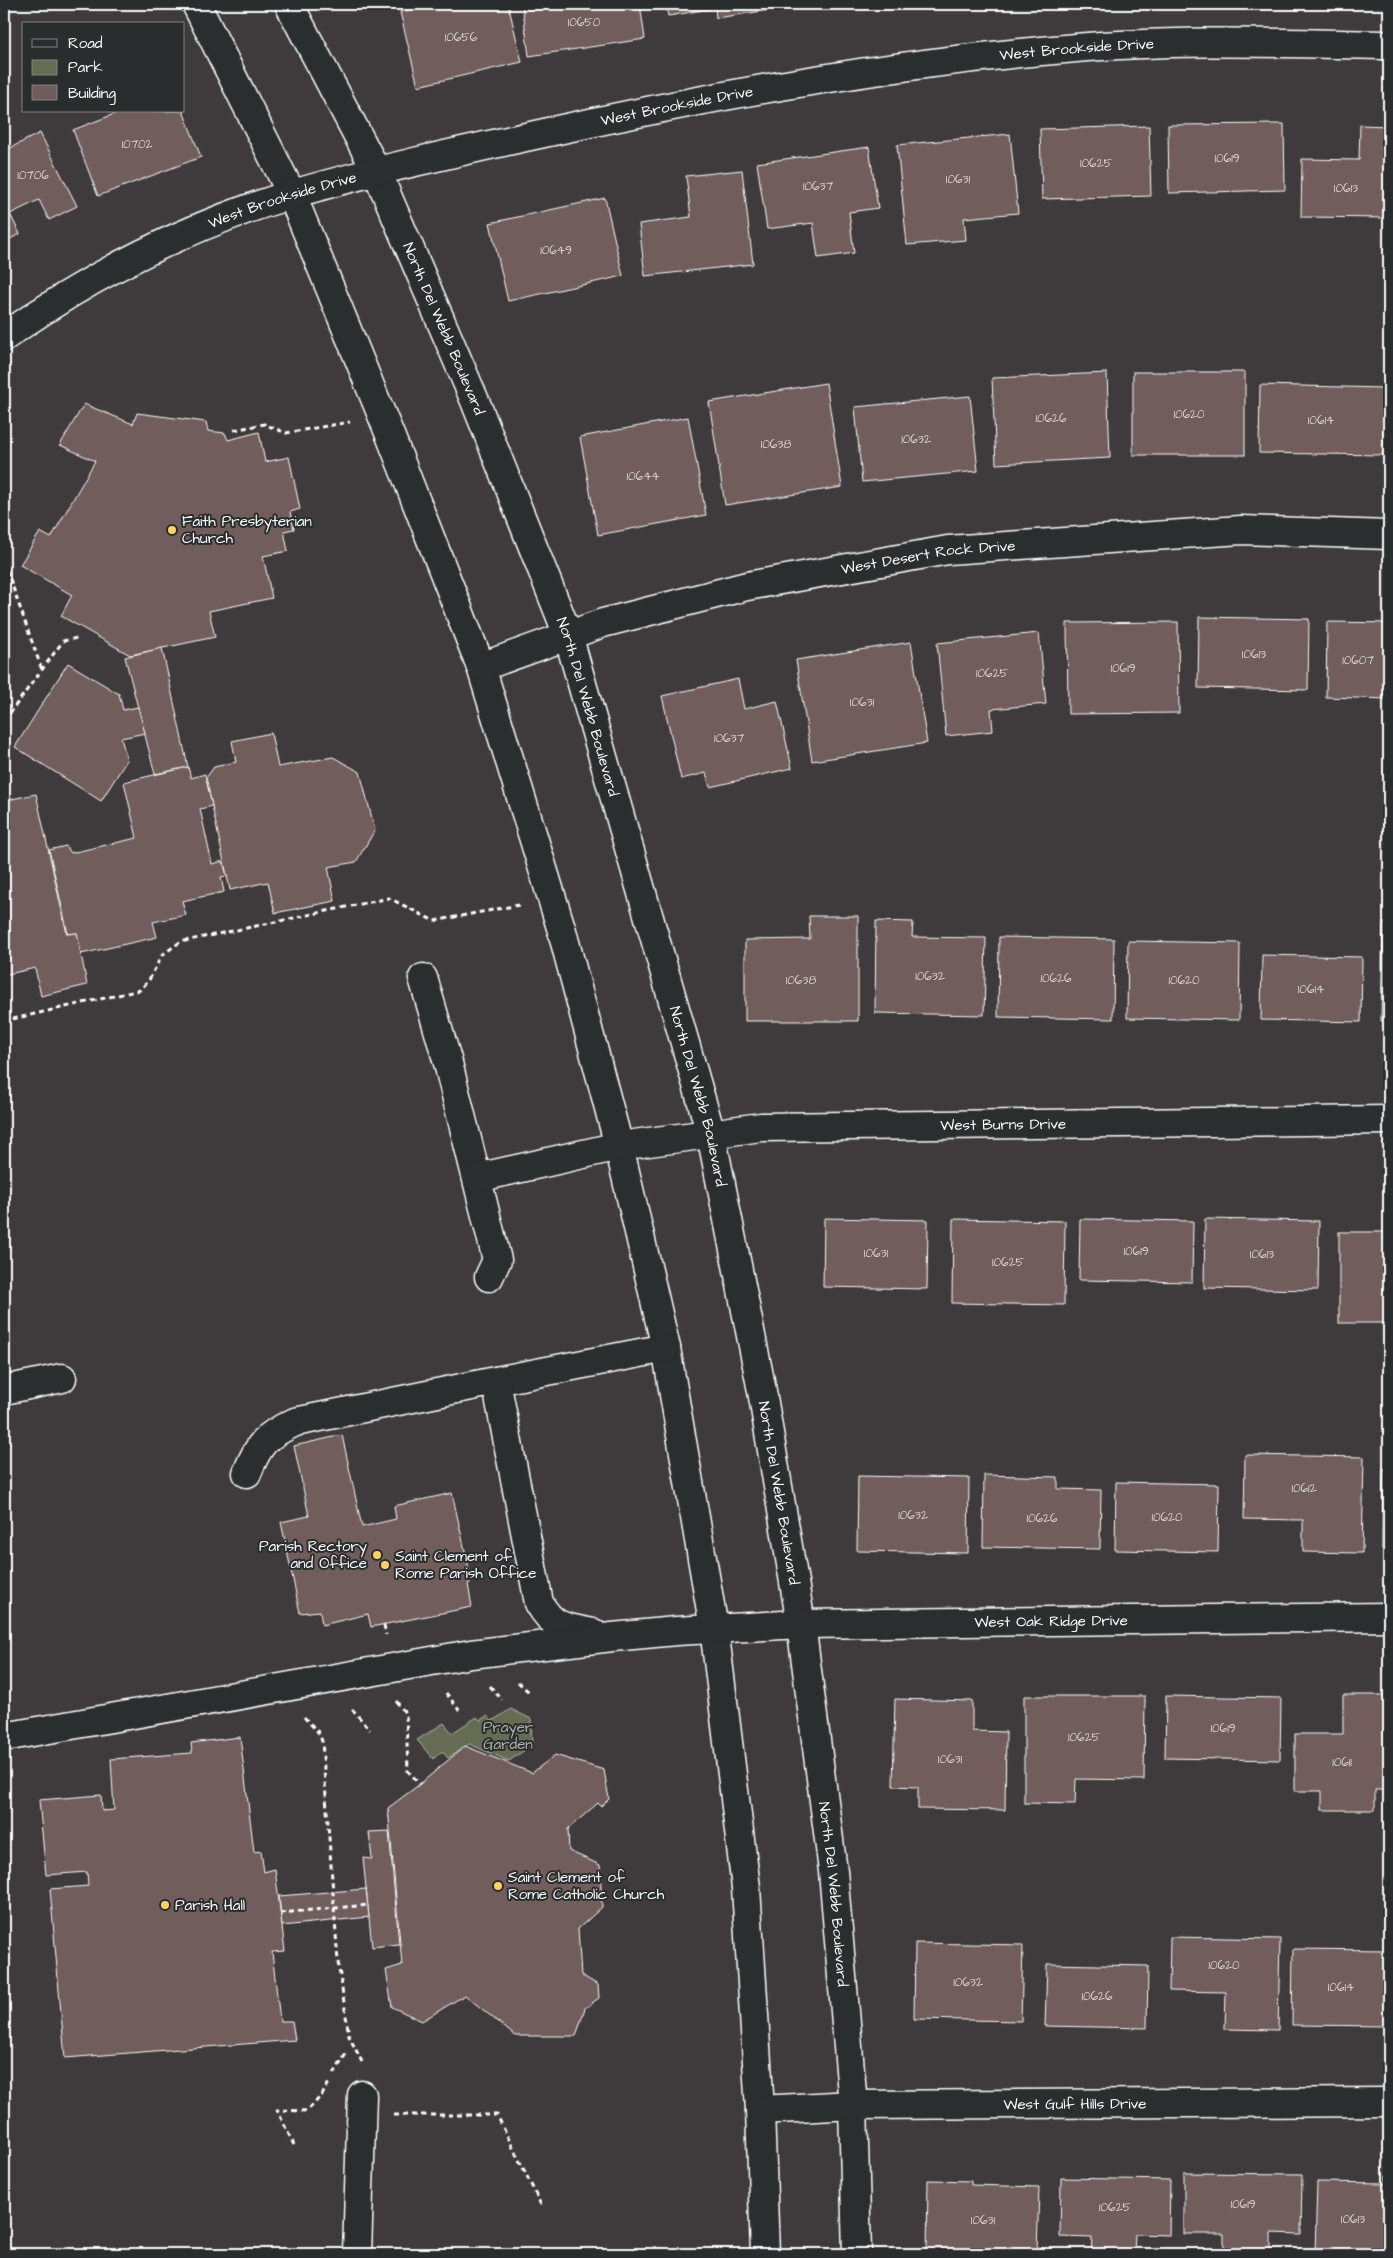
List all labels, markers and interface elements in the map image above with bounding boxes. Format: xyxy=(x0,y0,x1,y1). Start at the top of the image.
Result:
house number: 10650 xyxy=(568,14,601,31)
legend xyxy=(22,22,185,112)
house number: 10656 xyxy=(445,29,478,46)
text: Road xyxy=(68,33,103,54)
street label: West Brookside Drive xyxy=(998,33,1154,66)
text: Park xyxy=(68,57,103,78)
street label: West Brookside Drive xyxy=(599,80,755,131)
text: Building xyxy=(68,83,116,105)
house number: 10702 xyxy=(122,136,153,153)
house number: 10619 xyxy=(1215,150,1240,167)
house number: 10625 xyxy=(1080,155,1112,172)
street label: West Brookside Drive xyxy=(205,166,359,234)
house number: 10706 xyxy=(17,167,49,184)
house number: 10631 xyxy=(946,171,971,188)
house number: 10637 xyxy=(803,178,834,195)
house number: 10613 xyxy=(1334,180,1358,197)
street label: North Del Webb Boulevard xyxy=(398,239,490,418)
house number: 10649 xyxy=(540,242,572,259)
house number: 10620 xyxy=(1173,406,1205,423)
house number: 10626 xyxy=(1035,410,1067,427)
house number: 10614 xyxy=(1308,412,1334,429)
house number: 10632 xyxy=(901,431,931,448)
house number: 10638 xyxy=(761,436,791,453)
house number: 10644 xyxy=(627,468,659,485)
place label: Faith Presbyterian Church xyxy=(182,511,312,549)
marker: Faith Presbyterian Church xyxy=(166,524,178,536)
street label: West Desert Rock Drive xyxy=(839,535,1016,579)
street label: North Del Webb Boulevard xyxy=(551,614,624,799)
house number: 10613 xyxy=(1242,646,1266,663)
house number: 10607 xyxy=(1342,652,1374,669)
house number: 10619 xyxy=(1111,660,1136,677)
house number: 10625 xyxy=(976,665,1008,682)
house number: 10631 xyxy=(850,694,875,711)
house number: 10637 xyxy=(714,730,745,747)
house number: 10632 xyxy=(915,968,945,985)
house number: 10626 xyxy=(1040,970,1072,987)
house number: 10638 xyxy=(786,972,816,989)
house number: 10620 xyxy=(1168,972,1200,989)
house number: 10614 xyxy=(1298,981,1324,998)
street label: North Del Webb Boulevard xyxy=(664,1004,732,1189)
street label: West Burns Drive xyxy=(940,1113,1066,1136)
house number: 10619 xyxy=(1124,1243,1149,1260)
house number: 10631 xyxy=(864,1245,889,1262)
house number: 10613 xyxy=(1250,1246,1274,1263)
house number: 10625 xyxy=(992,1254,1024,1271)
street label: North Del Webb Boulevard xyxy=(753,1400,805,1587)
house number: 10612 xyxy=(1291,1480,1317,1497)
house number: 10632 xyxy=(898,1507,928,1524)
house number: 10620 xyxy=(1151,1509,1183,1526)
house number: 10626 xyxy=(1026,1510,1058,1527)
place label: Parish Rectory and Office xyxy=(259,1536,367,1574)
place label: Saint Clement of Rome Parish Office xyxy=(395,1546,536,1584)
marker: Parish Rectory and Office xyxy=(371,1549,383,1561)
marker: Saint Clement of Rome Parish Office xyxy=(379,1559,391,1571)
street label: West Oak Ridge Drive xyxy=(974,1610,1128,1632)
park label: Prayer Garden xyxy=(483,1717,533,1755)
house number: 10619 xyxy=(1211,1720,1236,1737)
house number: 10625 xyxy=(1068,1729,1100,1746)
house number: 10631 xyxy=(938,1751,963,1768)
house number: 10611 xyxy=(1332,1754,1352,1771)
street label: North Del Webb Boulevard xyxy=(814,1800,853,1988)
place label: Saint Clement of Rome Catholic Church xyxy=(508,1867,665,1905)
marker: Saint Clement of Rome Catholic Church xyxy=(492,1880,504,1892)
place label: Parish Hall xyxy=(175,1895,245,1916)
marker: Parish Hall xyxy=(159,1899,171,1911)
house number: 10620 xyxy=(1208,1957,1240,1974)
house number: 10632 xyxy=(953,1974,983,1991)
house number: 10614 xyxy=(1328,1979,1354,1996)
house number: 10626 xyxy=(1081,1988,1113,2005)
street label: West Gulf Hills Drive xyxy=(1003,2093,1146,2115)
house number: 10619 xyxy=(1231,2196,1256,2213)
house number: 10625 xyxy=(1099,2199,1131,2216)
house number: 10613 xyxy=(1341,2211,1365,2228)
house number: 10631 xyxy=(971,2212,996,2229)

